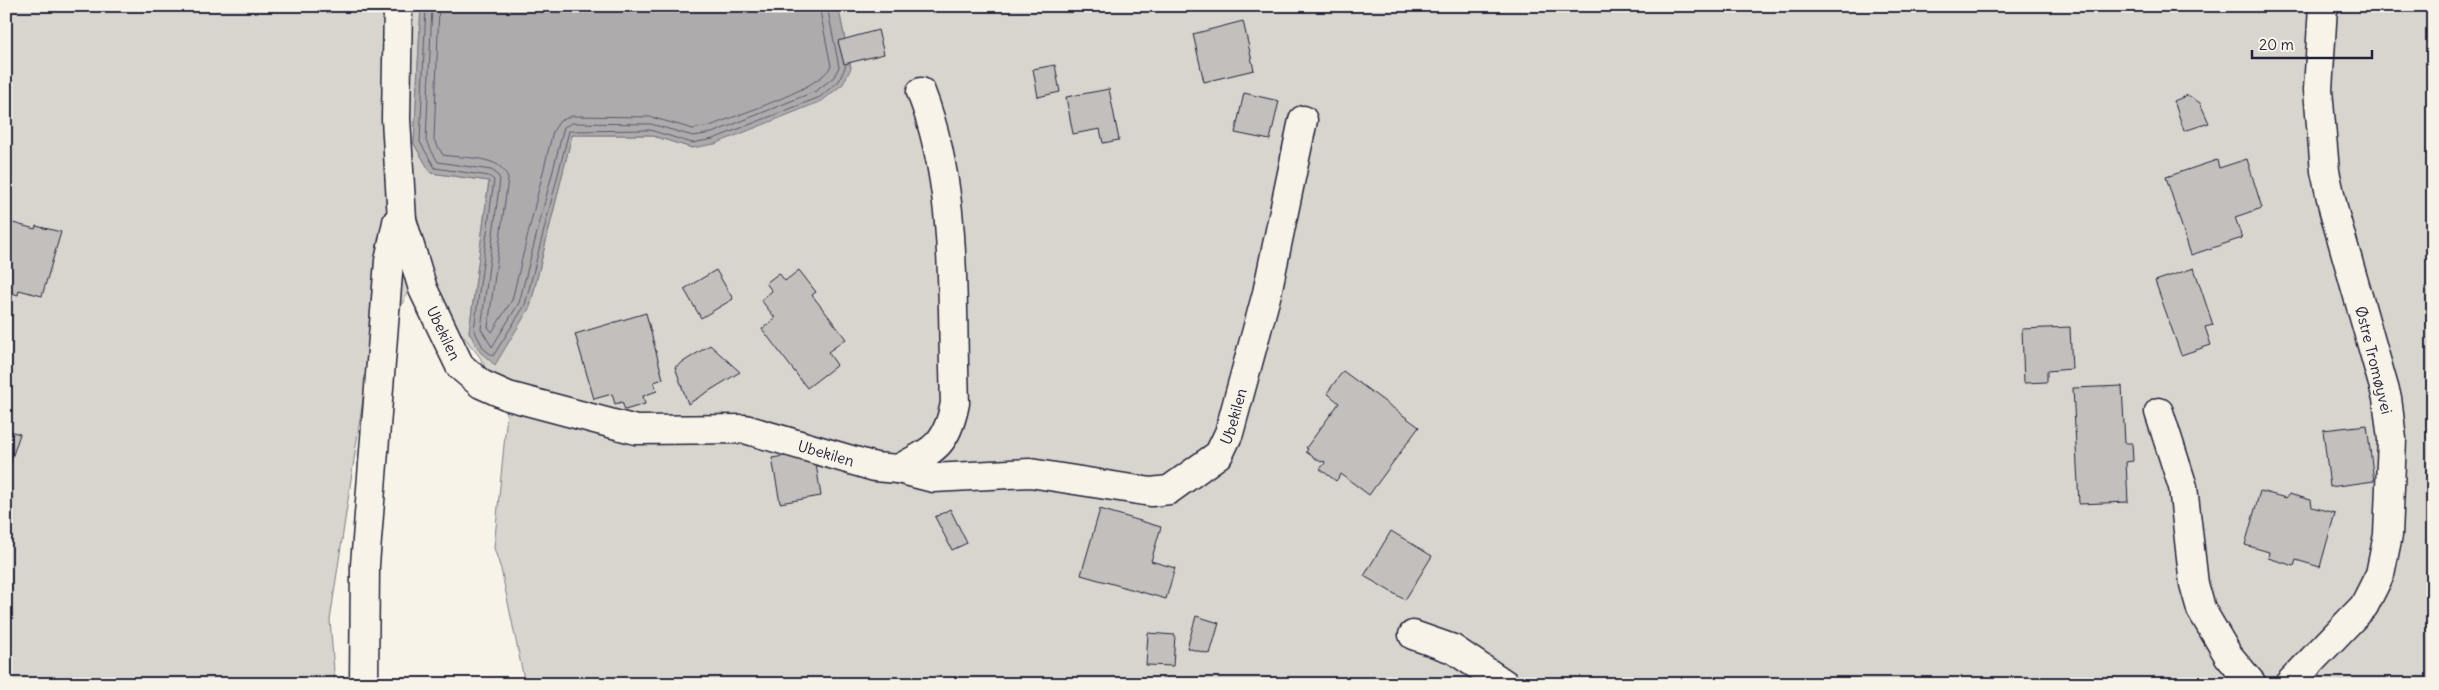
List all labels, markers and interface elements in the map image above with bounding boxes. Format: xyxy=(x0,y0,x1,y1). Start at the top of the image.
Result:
scale bar xyxy=(2252,28,2372,60)
text: 20 m xyxy=(2259,35,2294,54)
street label: Ubekilen xyxy=(423,303,465,363)
street label: Østre Tromøyvei xyxy=(2351,304,2397,416)
street label: Ubekilen xyxy=(1215,386,1250,447)
street label: Ubekilen xyxy=(796,436,857,470)

